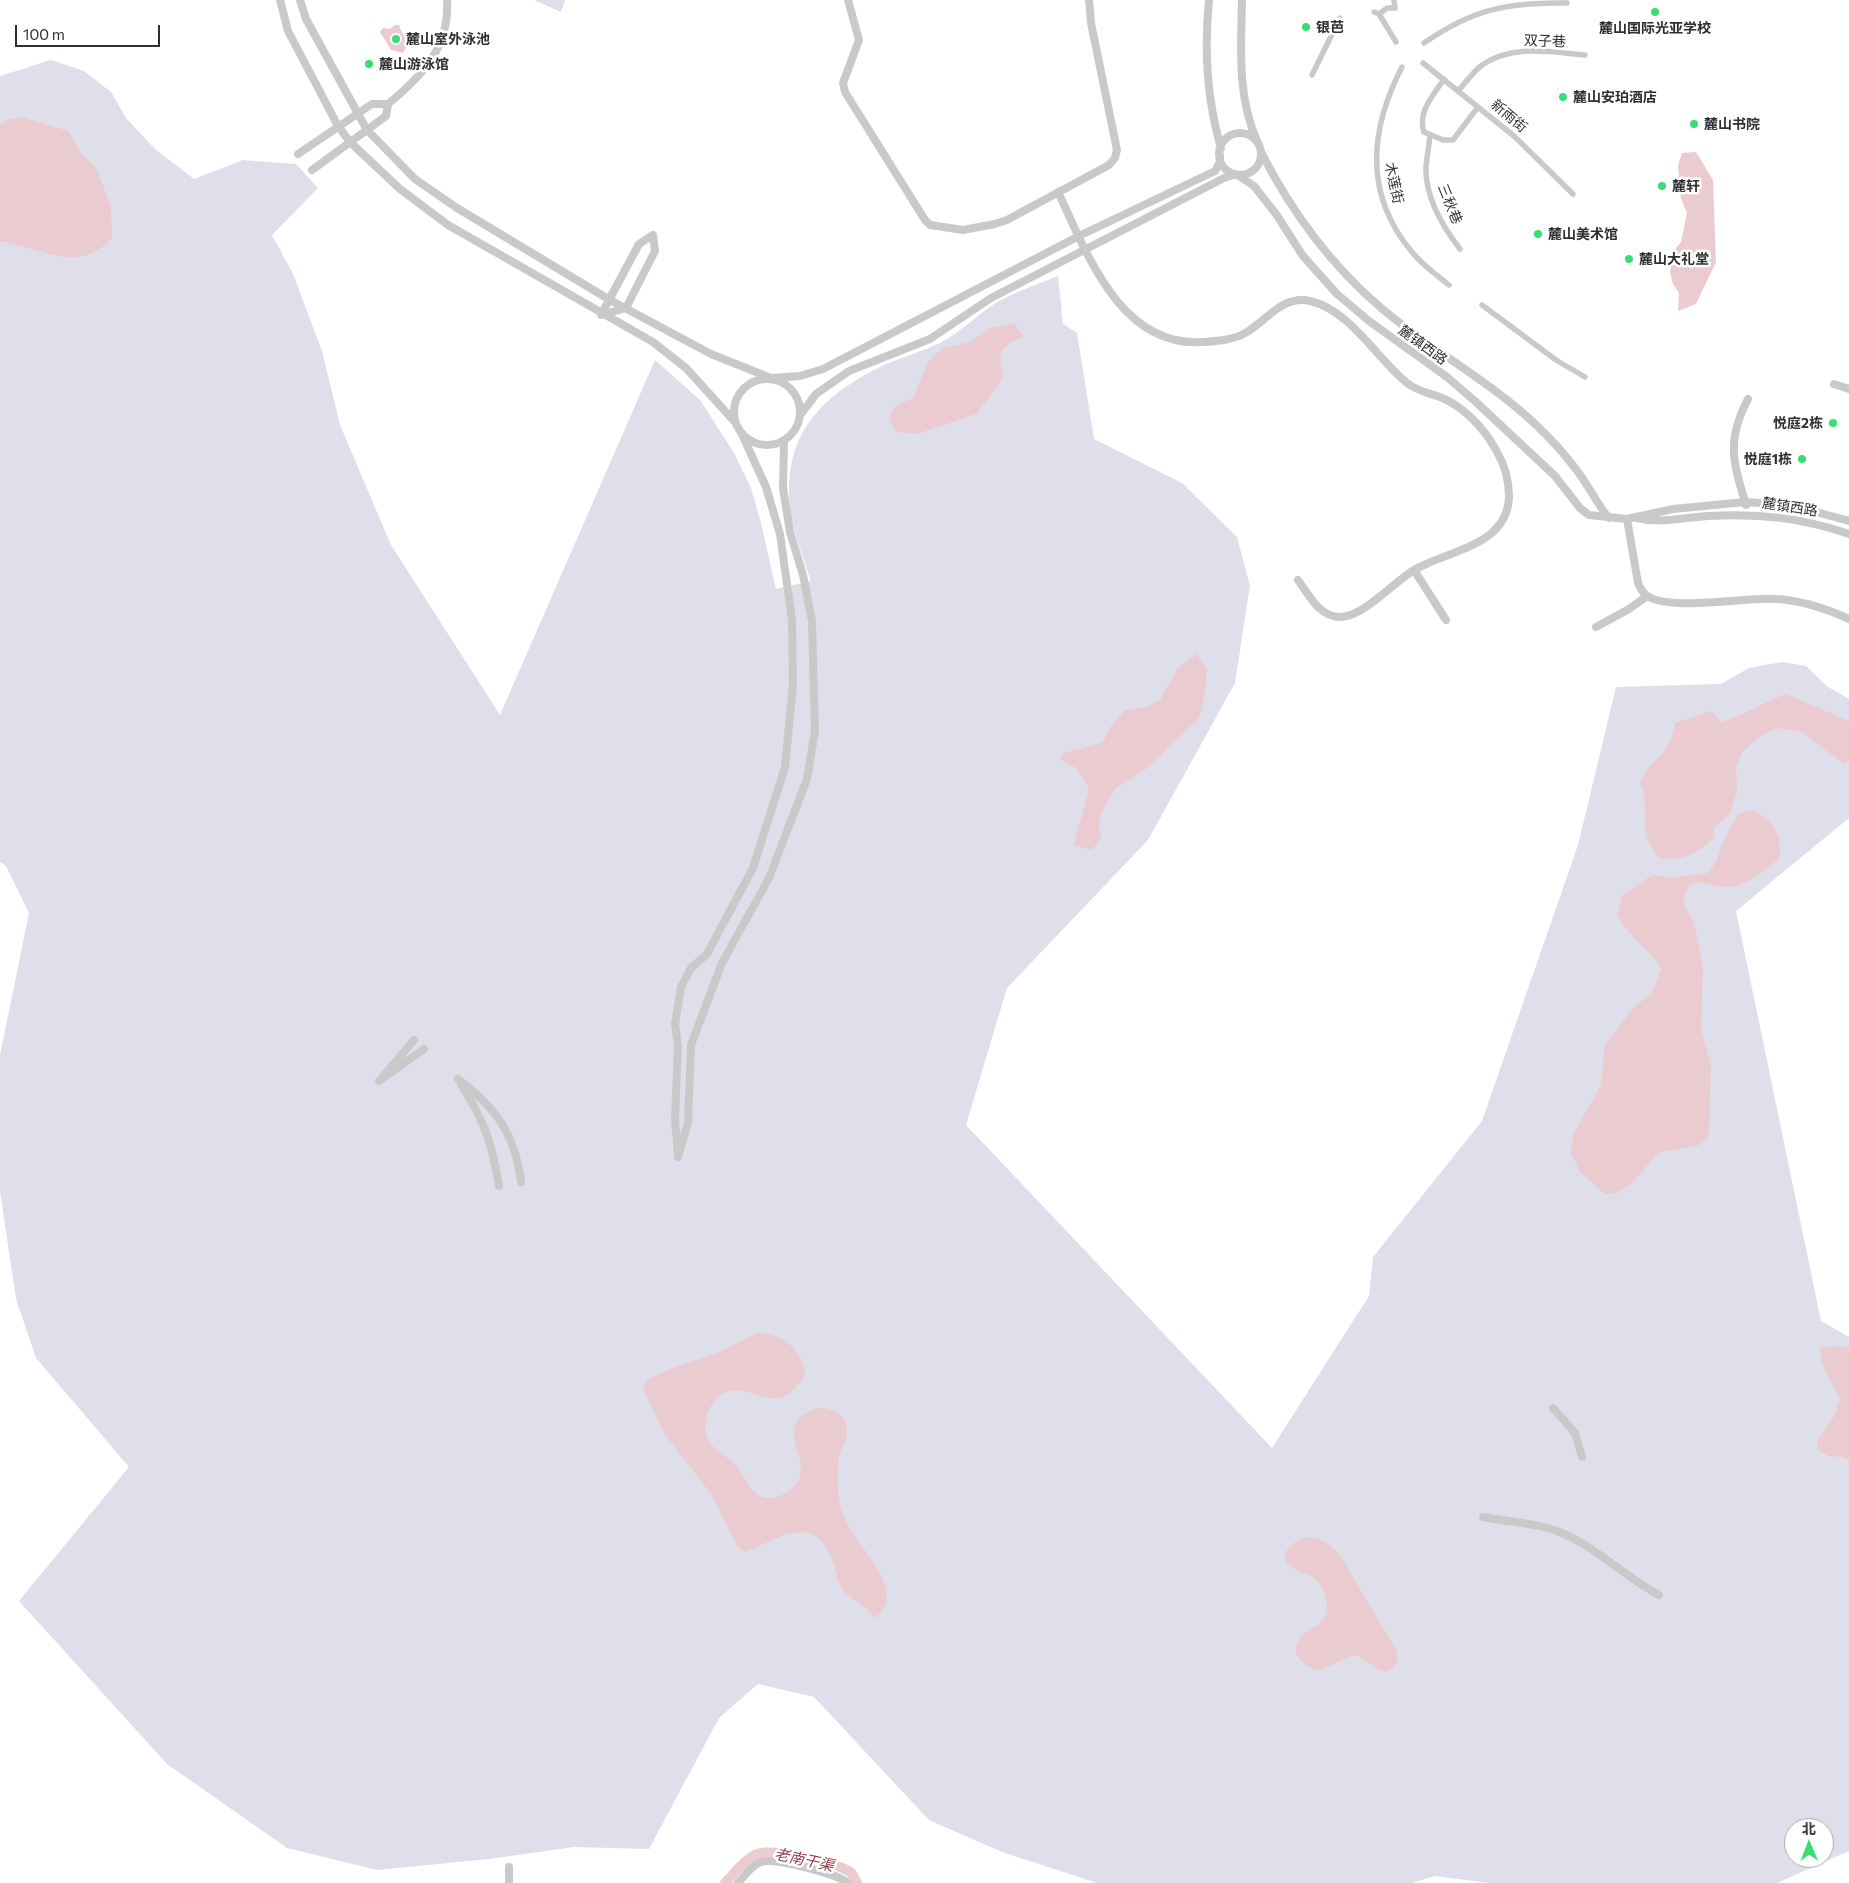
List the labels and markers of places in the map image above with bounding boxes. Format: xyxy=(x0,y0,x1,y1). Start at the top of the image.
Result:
marker: 麓山国际光亚学校 xyxy=(1649,6,1661,18)
place label: 银芭 xyxy=(1316,19,1344,35)
place label: 麓山国际光亚学校 xyxy=(1599,20,1711,36)
marker: 银芭 xyxy=(1300,21,1312,33)
place label: 麓山室外泳池 xyxy=(406,31,490,47)
marker: 麓山室外泳池 xyxy=(390,33,402,45)
place label: 麓山游泳馆 xyxy=(379,56,449,72)
marker: 麓山游泳馆 xyxy=(363,58,375,70)
place label: 麓山安珀酒店 xyxy=(1573,89,1657,105)
marker: 麓山安珀酒店 xyxy=(1557,91,1569,103)
place label: 麓山书院 xyxy=(1704,116,1760,132)
marker: 麓山书院 xyxy=(1688,118,1700,130)
place label: 麓轩 xyxy=(1672,178,1700,194)
marker: 麓轩 xyxy=(1656,180,1668,192)
place label: 麓山美术馆 xyxy=(1548,226,1618,242)
marker: 麓山美术馆 xyxy=(1532,228,1544,240)
place label: 麓山大礼堂 xyxy=(1639,251,1709,267)
marker: 麓山大礼堂 xyxy=(1623,253,1635,265)
place label: 悦庭2栋 xyxy=(1773,415,1823,431)
marker: 悦庭2栋 xyxy=(1827,417,1839,429)
place label: 悦庭1栋 xyxy=(1744,451,1792,467)
marker: 悦庭1栋 xyxy=(1796,453,1808,465)

